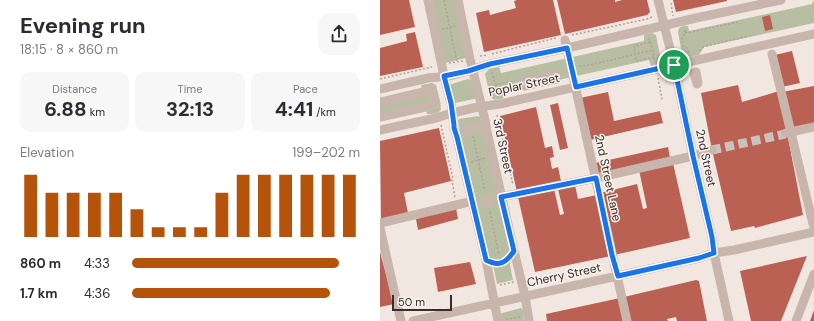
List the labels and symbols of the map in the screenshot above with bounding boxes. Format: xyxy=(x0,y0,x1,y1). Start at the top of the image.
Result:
pin xyxy=(657,48,691,82)
street label: Poplar Street xyxy=(487,70,561,100)
street label: 3rd Street xyxy=(489,117,517,175)
street label: 2nd Street xyxy=(692,128,720,189)
street label: 2nd Street Lane xyxy=(591,133,625,223)
street label: Cherry Street xyxy=(526,259,603,291)
scale bar xyxy=(392,293,452,312)

